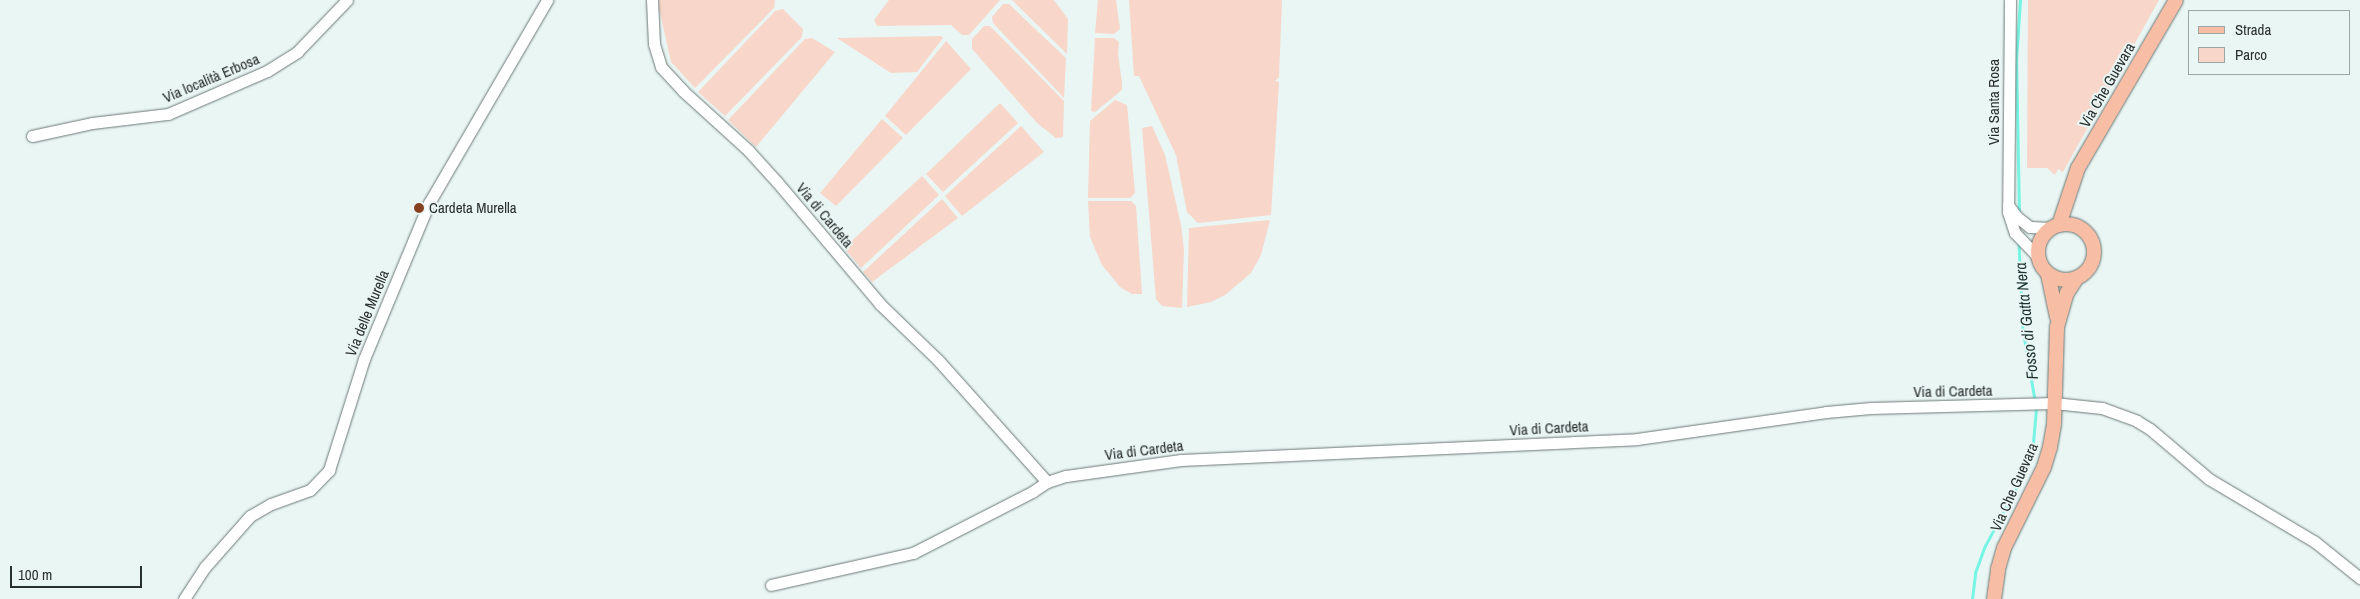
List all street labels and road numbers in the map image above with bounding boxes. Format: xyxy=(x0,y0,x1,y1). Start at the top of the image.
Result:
street label: Via Che Guevara xyxy=(2075,39,2139,131)
street label: Via località Erbosa xyxy=(160,50,262,106)
street label: Via Santa Rosa xyxy=(1985,59,2003,145)
street label: Via di Cardeta xyxy=(793,179,857,251)
street label: Via delle Murella xyxy=(342,267,392,359)
street label: Via di Cardeta xyxy=(1913,381,1993,401)
street label: Via di Cardeta xyxy=(1509,417,1589,439)
street label: Via di Cardeta xyxy=(1104,436,1184,464)
street label: Via Che Guevara xyxy=(1986,440,2042,534)

